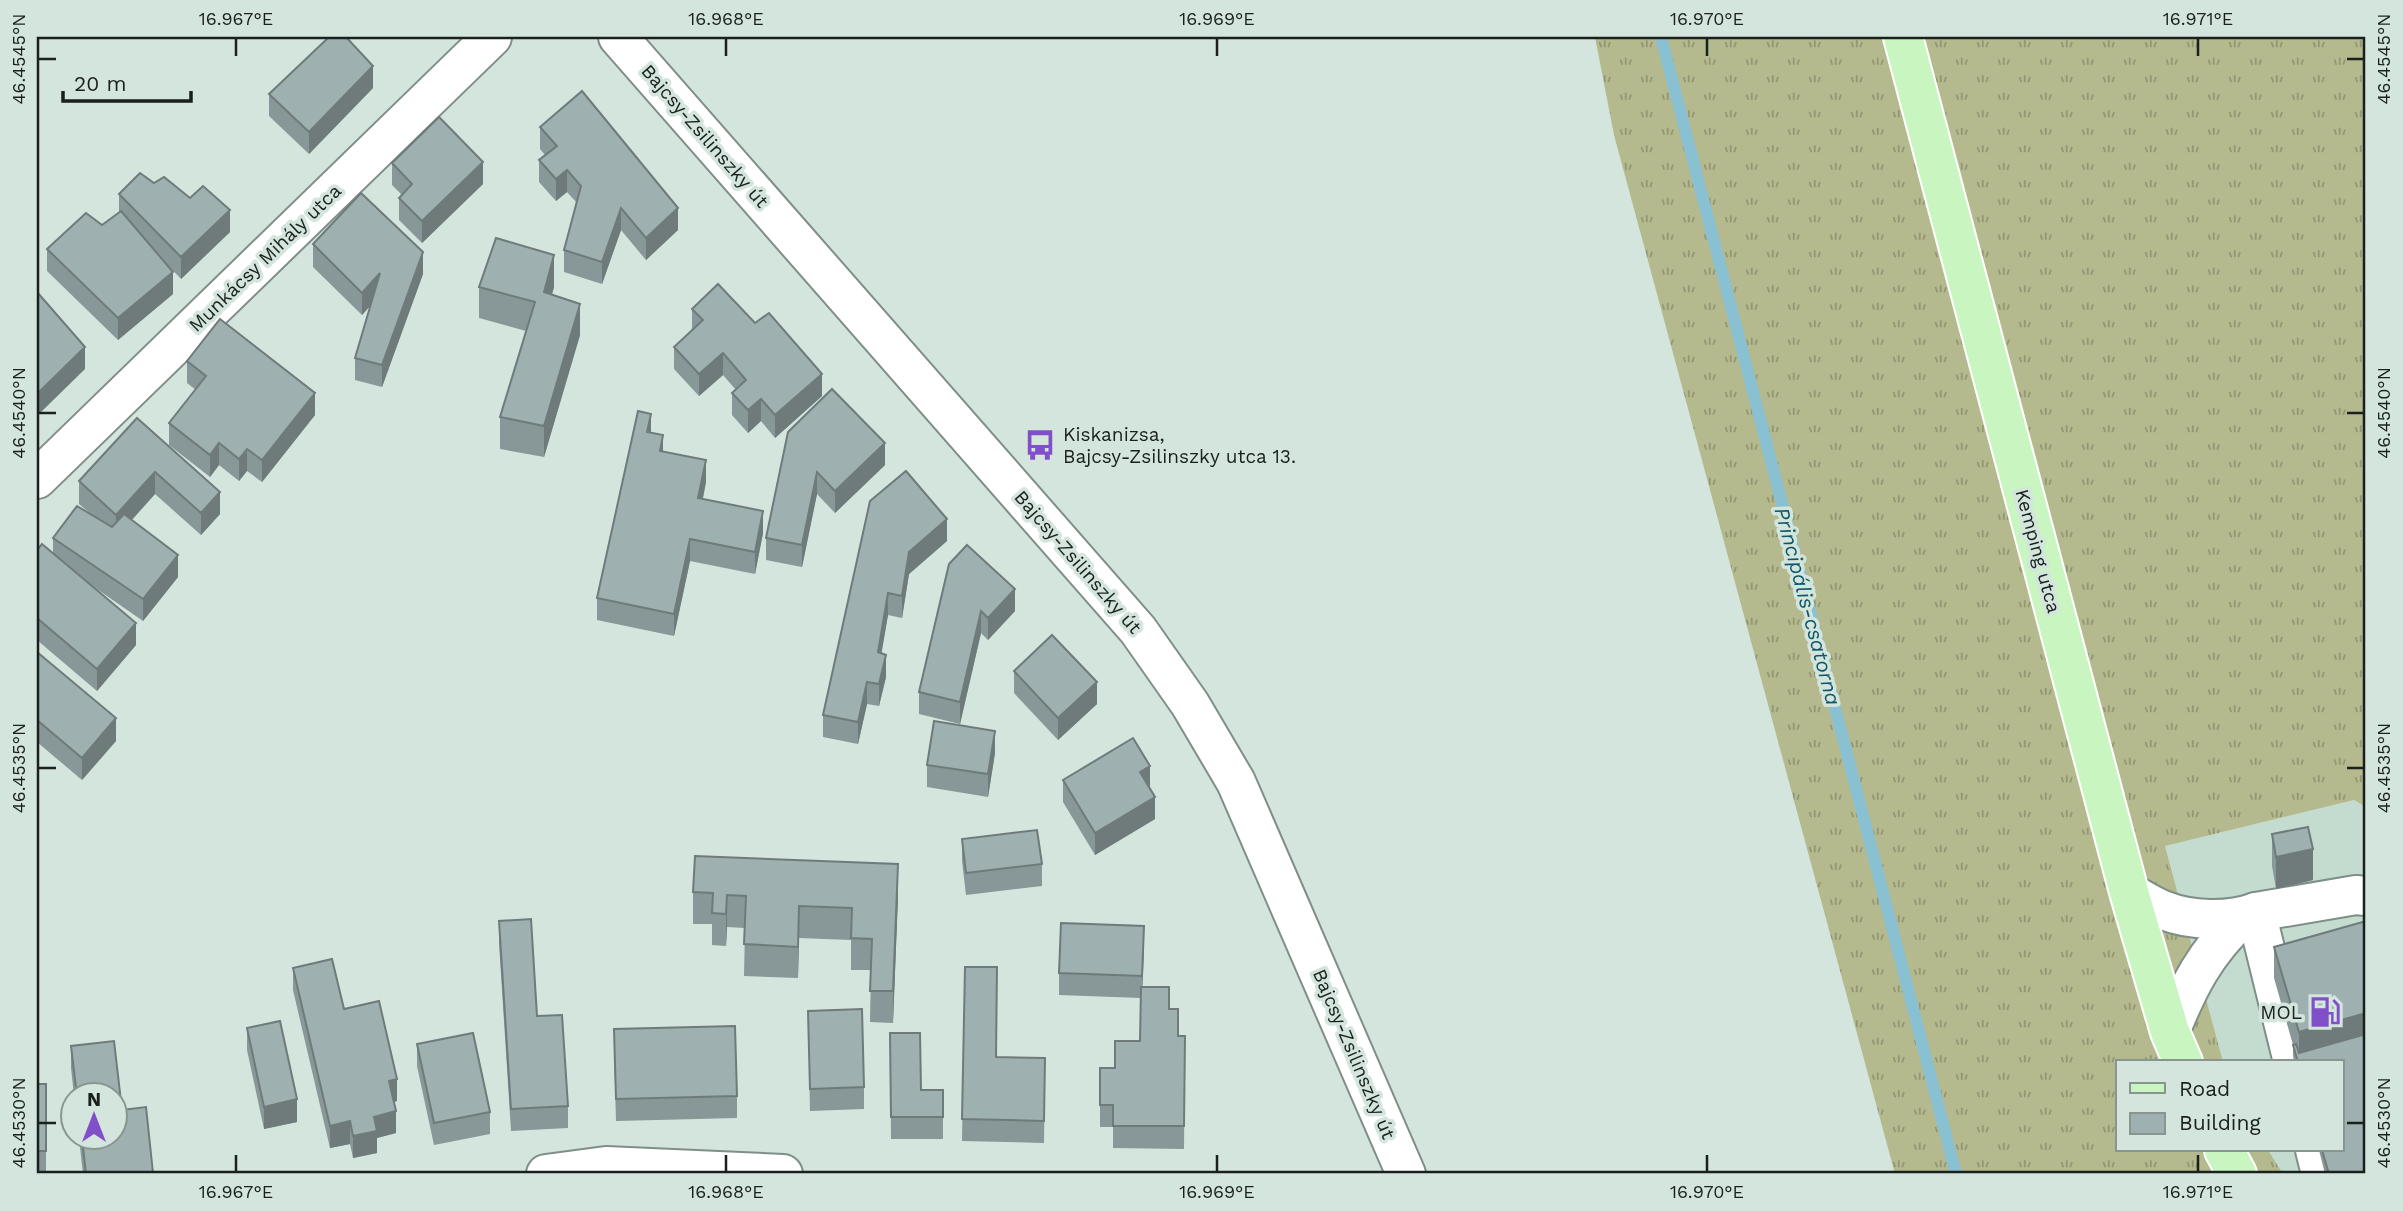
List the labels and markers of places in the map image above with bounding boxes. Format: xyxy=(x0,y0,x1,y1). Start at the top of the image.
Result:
place label: Kiskanizsa, Bajcsy-Zsilinszky utca 13. xyxy=(1063,423,1296,468)
bus stop icon: Kiskanizsa, Bajcsy-Zsilinszky utca 13. xyxy=(1023,428,1057,462)
fuel station icon: MOL xyxy=(2308,995,2342,1029)
place label: MOL xyxy=(2260,1001,2302,1024)

